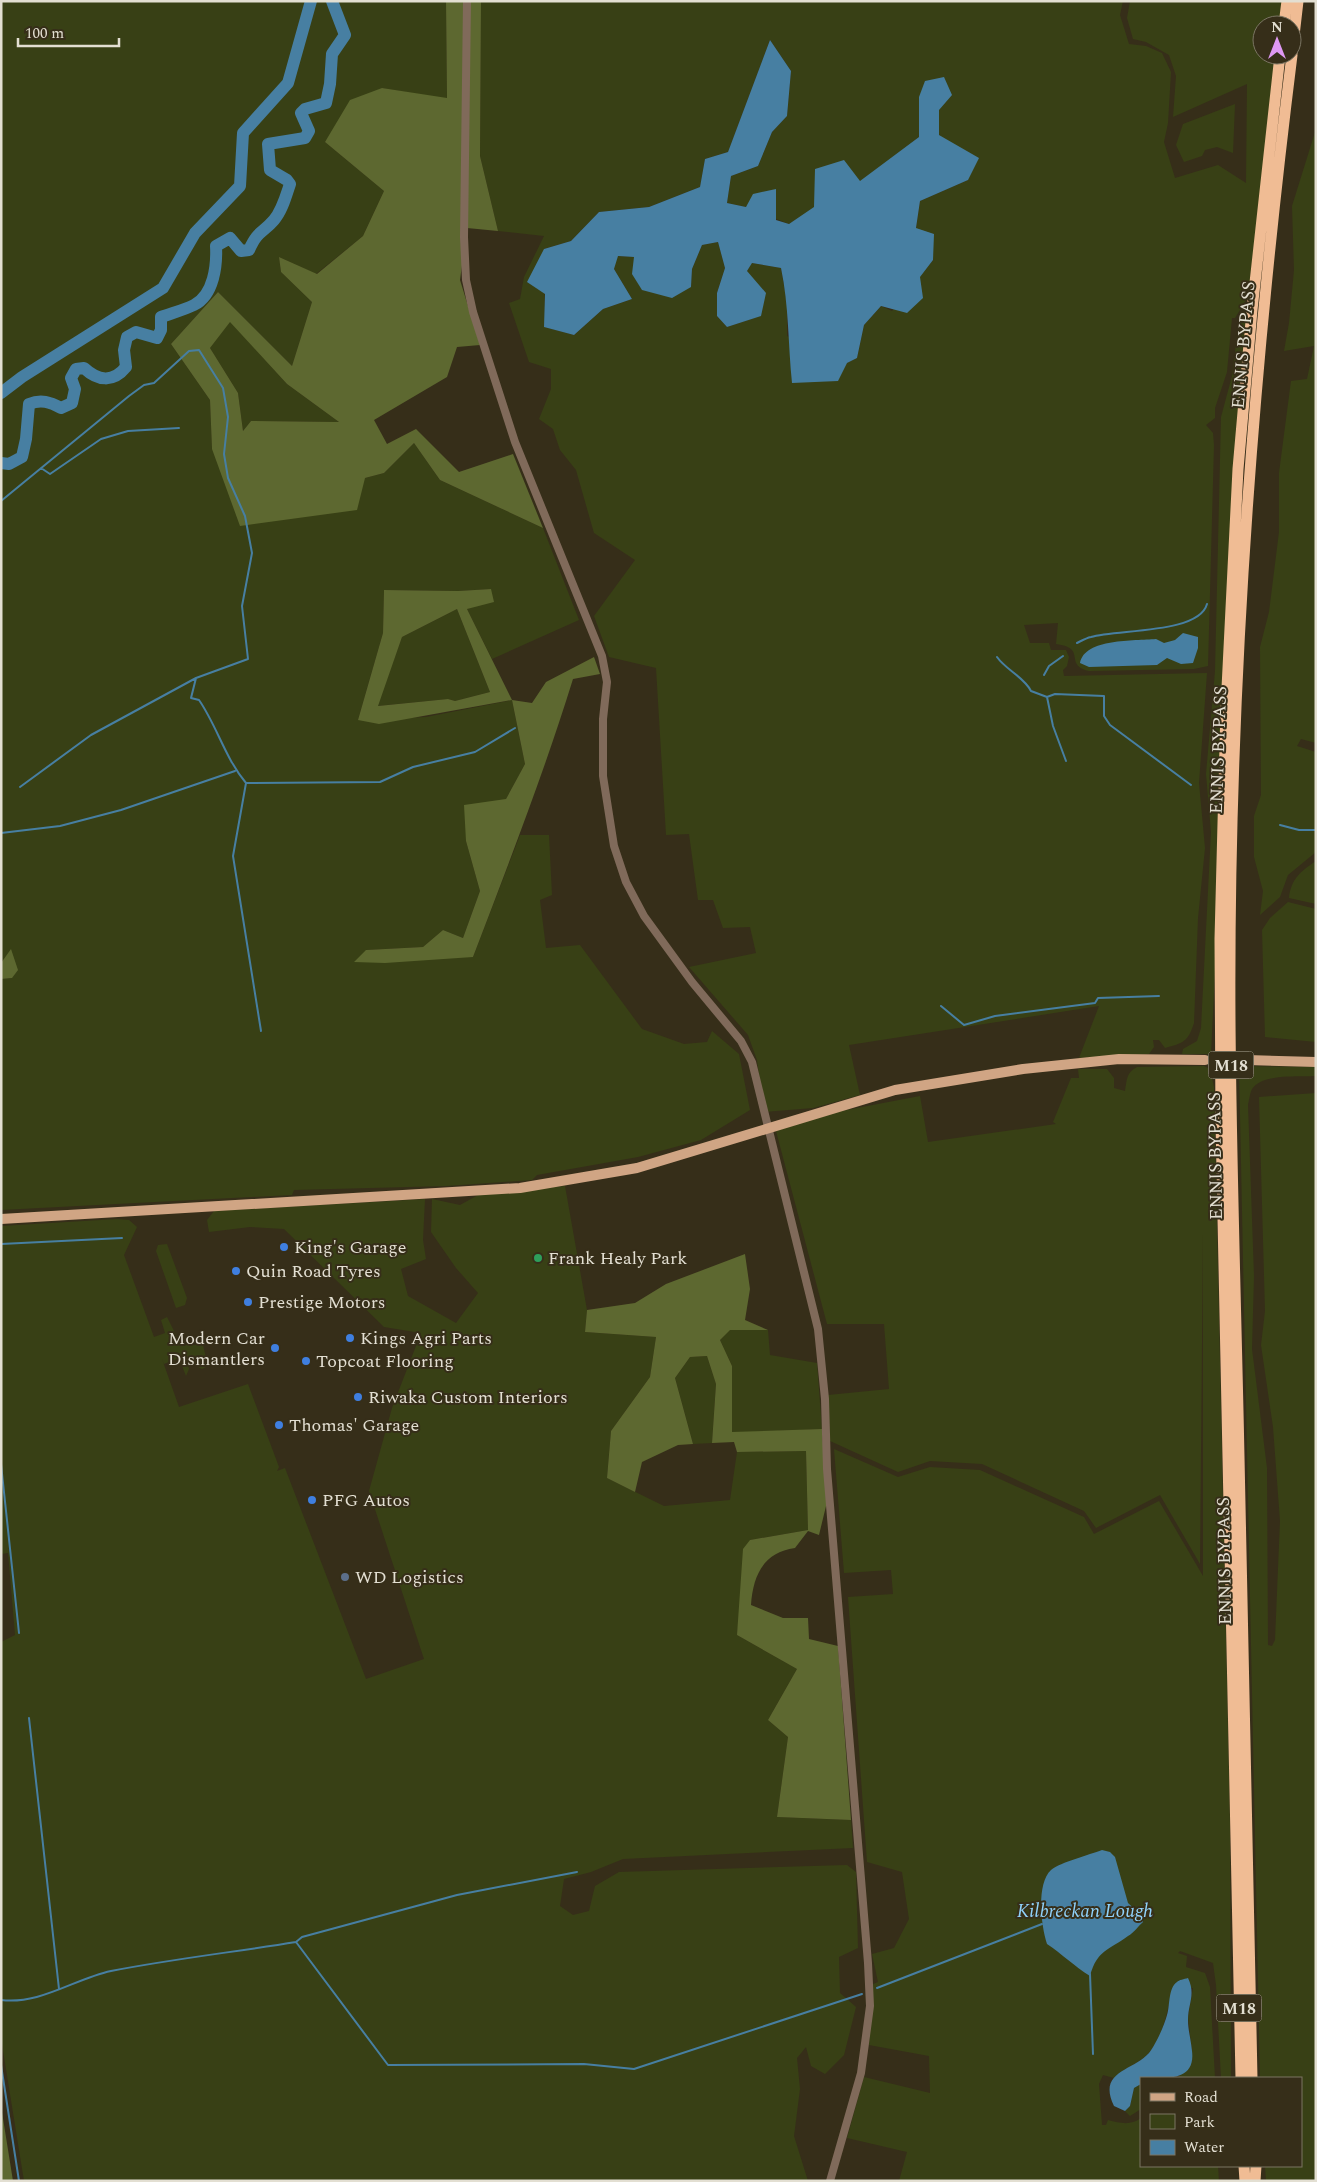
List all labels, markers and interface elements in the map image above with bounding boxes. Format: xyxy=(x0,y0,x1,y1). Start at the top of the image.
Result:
scale bar xyxy=(18,15,119,47)
north arrow xyxy=(1252,15,1302,65)
text: N xyxy=(1271,17,1283,38)
text: 100 m xyxy=(25,22,64,45)
street label: ENNIS BYPASS xyxy=(1224,280,1263,410)
street label: ENNIS BYPASS xyxy=(1203,686,1234,815)
road number: M18 xyxy=(1208,1052,1254,1078)
street label: ENNIS BYPASS xyxy=(1201,1092,1230,1220)
place label: King's Garage xyxy=(294,1234,406,1261)
marker: King's Garage xyxy=(278,1241,290,1253)
place label: Frank Healy Park xyxy=(548,1245,687,1272)
marker: Frank Healy Park xyxy=(532,1252,544,1264)
place label: Quin Road Tyres xyxy=(246,1258,381,1285)
marker: Quin Road Tyres xyxy=(230,1265,242,1277)
place label: Prestige Motors xyxy=(258,1289,386,1316)
marker: Prestige Motors xyxy=(242,1296,254,1308)
place label: Modern Car Dismantlers xyxy=(168,1325,265,1373)
place label: Kings Agri Parts xyxy=(360,1325,492,1352)
marker: Kings Agri Parts xyxy=(344,1332,356,1344)
marker: Modern Car Dismantlers xyxy=(269,1342,281,1354)
place label: Topcoat Flooring xyxy=(316,1348,454,1375)
marker: Topcoat Flooring xyxy=(300,1355,312,1367)
place label: Riwaka Custom Interiors xyxy=(368,1384,568,1411)
marker: Riwaka Custom Interiors xyxy=(352,1391,364,1403)
place label: Thomas' Garage xyxy=(289,1412,419,1439)
marker: Thomas' Garage xyxy=(273,1419,285,1431)
place label: PFG Autos xyxy=(322,1487,410,1514)
marker: PFG Autos xyxy=(306,1494,318,1506)
street label: ENNIS BYPASS xyxy=(1210,1497,1239,1625)
place label: WD Logistics xyxy=(355,1564,464,1591)
marker: WD Logistics xyxy=(339,1571,351,1583)
water label: Kilbreckan Lough xyxy=(1017,1897,1153,1926)
road number: M18 xyxy=(1216,1995,1262,2022)
legend xyxy=(1140,2077,1302,2167)
text: Road xyxy=(1184,2086,1218,2109)
text: Park xyxy=(1184,2111,1215,2134)
text: Water xyxy=(1184,2136,1224,2159)

